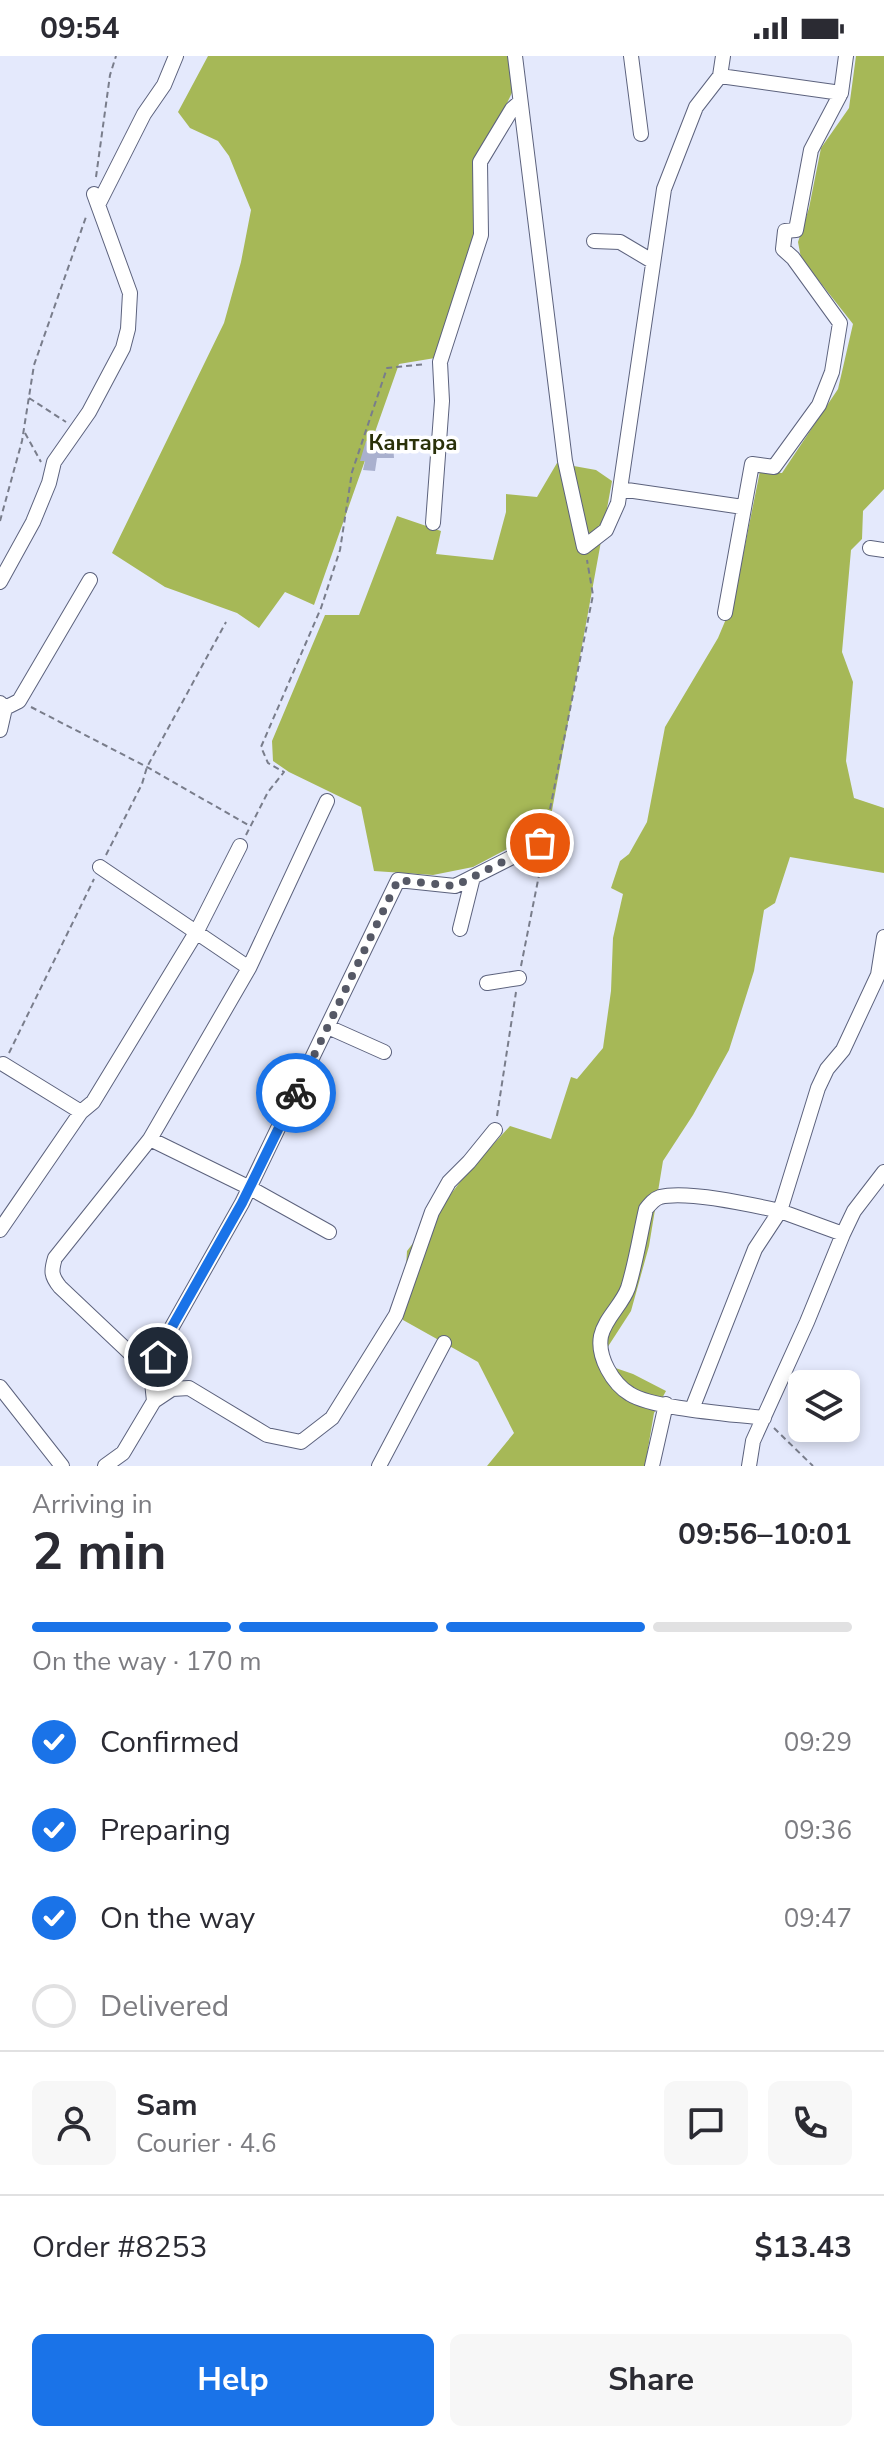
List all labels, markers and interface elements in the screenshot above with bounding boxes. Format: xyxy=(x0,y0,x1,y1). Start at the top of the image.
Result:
text: 09:54 xyxy=(40,8,119,49)
district label: Кантара xyxy=(368,428,458,458)
pin xyxy=(506,809,574,877)
icon: bag xyxy=(518,821,562,865)
courier xyxy=(256,1053,336,1133)
icon: bike xyxy=(274,1071,318,1115)
pin xyxy=(124,1323,192,1391)
icon: home xyxy=(136,1335,180,1379)
map controls xyxy=(788,1370,860,1442)
button: layers xyxy=(788,1370,860,1442)
text: Arriving in xyxy=(32,1487,153,1522)
text: 09:56–10:01 xyxy=(678,1514,852,1555)
text: 2 min xyxy=(32,1516,167,1587)
text: On the way · 170 m xyxy=(32,1644,261,1679)
icon: check xyxy=(32,1720,76,1764)
text: Confirmed xyxy=(100,1722,240,1763)
text: 09:29 xyxy=(784,1725,852,1760)
icon: check xyxy=(32,1808,76,1852)
text: Preparing xyxy=(100,1810,231,1851)
text: 09:36 xyxy=(784,1813,852,1848)
icon: check xyxy=(32,1896,76,1940)
text: On the way xyxy=(100,1898,255,1939)
text: 09:47 xyxy=(784,1901,852,1936)
text: Delivered xyxy=(100,1986,229,2027)
button: person xyxy=(32,2081,116,2165)
button: chat xyxy=(664,2081,748,2165)
button: phone xyxy=(768,2081,852,2165)
text: Sam xyxy=(136,2085,198,2126)
text: Courier · 4.6 xyxy=(136,2126,277,2161)
text: Order #8253 xyxy=(32,2227,207,2268)
text: $13.43 xyxy=(755,2227,852,2268)
button: Help xyxy=(32,2334,434,2426)
button: Share xyxy=(450,2334,852,2426)

